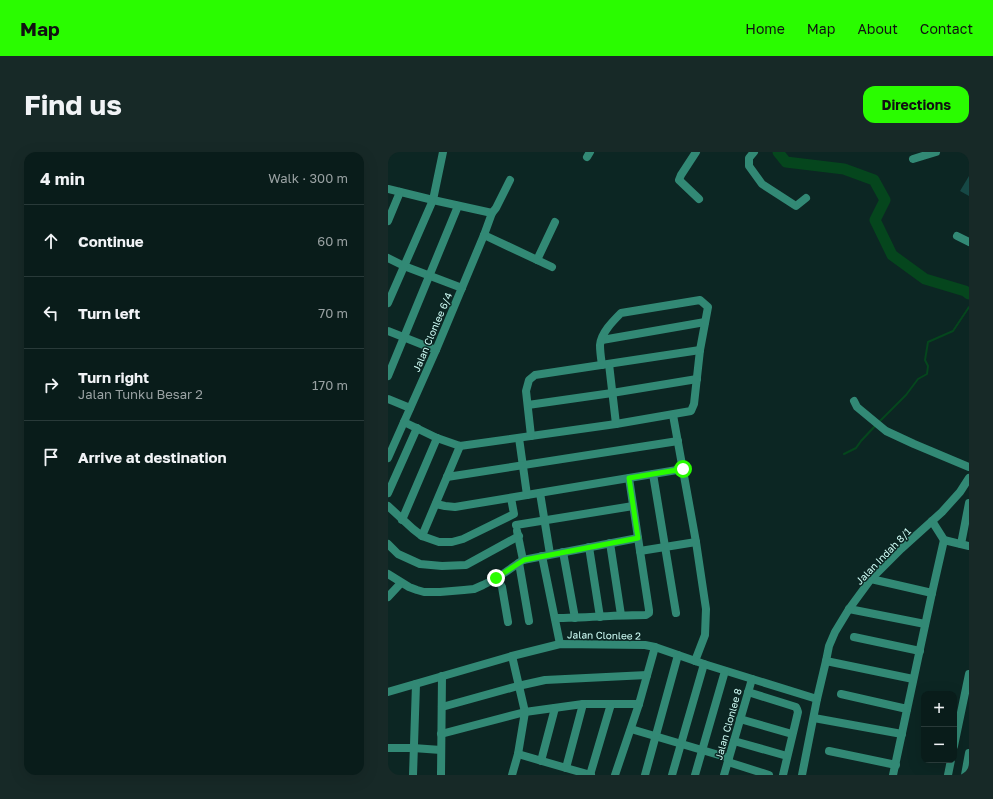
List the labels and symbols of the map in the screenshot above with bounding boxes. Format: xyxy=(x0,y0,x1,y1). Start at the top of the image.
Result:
street label: Jalan Clonlee 6/4 xyxy=(410,291,454,373)
route start xyxy=(674,460,692,478)
street label: Jalan Indah 8/1 xyxy=(853,525,913,587)
route end xyxy=(487,569,505,587)
street label: Jalan Clonlee 2 xyxy=(567,628,641,642)
street label: Jalan Clonlee 8 xyxy=(712,687,744,761)

